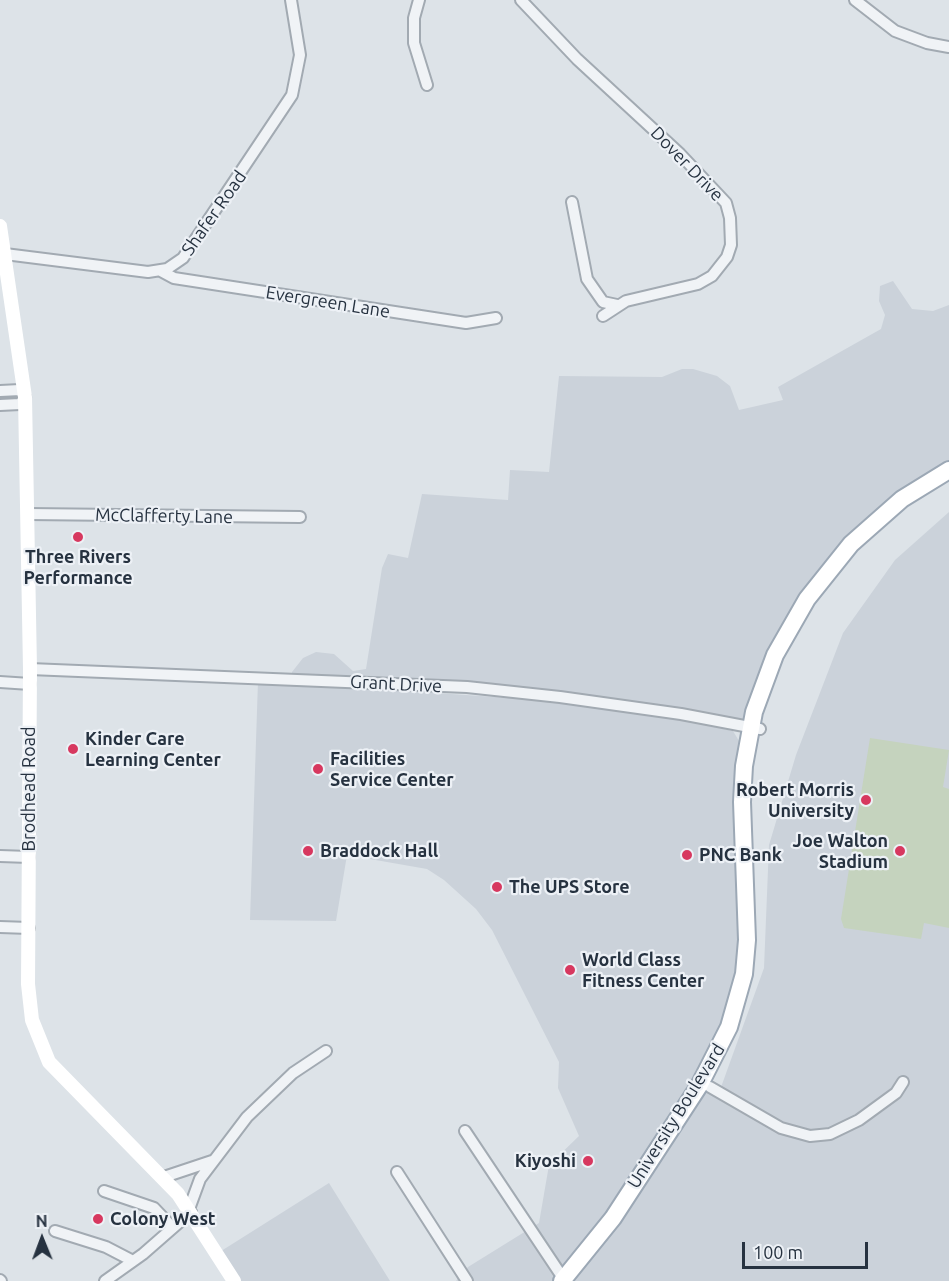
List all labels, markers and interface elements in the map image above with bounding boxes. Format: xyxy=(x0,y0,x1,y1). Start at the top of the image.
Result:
street label: Dover Drive xyxy=(646,122,728,206)
street label: Shafer Road xyxy=(177,167,251,259)
street label: Evergreen Lane xyxy=(264,282,392,322)
street label: McClafferty Lane xyxy=(95,504,233,528)
marker: Three Rivers Performance xyxy=(71,530,85,544)
place label: Three Rivers Performance xyxy=(23,546,133,588)
street label: Grant Drive xyxy=(349,671,443,697)
street label: Brodhead Road xyxy=(18,727,40,851)
place label: Kinder Care Learning Center xyxy=(85,728,221,771)
marker: Kinder Care Learning Center xyxy=(66,742,80,756)
place label: Facilities Service Center xyxy=(330,748,454,790)
marker: Facilities Service Center xyxy=(311,762,325,776)
place label: Robert Morris University xyxy=(736,779,854,822)
marker: Robert Morris University xyxy=(859,793,873,807)
place label: Joe Walton Stadium xyxy=(793,830,888,872)
place label: Braddock Hall xyxy=(320,840,438,862)
marker: Braddock Hall xyxy=(301,844,315,858)
place label: PNC Bank xyxy=(699,844,782,866)
marker: Joe Walton Stadium xyxy=(893,844,907,858)
marker: PNC Bank xyxy=(680,848,694,862)
place label: The UPS Store xyxy=(509,876,630,898)
marker: The UPS Store xyxy=(490,880,504,894)
place label: World Class Fitness Center xyxy=(582,949,705,992)
marker: World Class Fitness Center xyxy=(563,963,577,977)
street label: University Boulevard xyxy=(623,1040,729,1192)
place label: Kiyoshi xyxy=(515,1150,576,1172)
marker: Kiyoshi xyxy=(581,1154,595,1168)
place label: Colony West xyxy=(110,1208,216,1230)
north arrow xyxy=(12,1209,72,1269)
text: N xyxy=(36,1212,48,1230)
marker: Colony West xyxy=(91,1212,105,1226)
scale bar xyxy=(745,1230,871,1268)
text: 100 m xyxy=(753,1242,803,1262)

